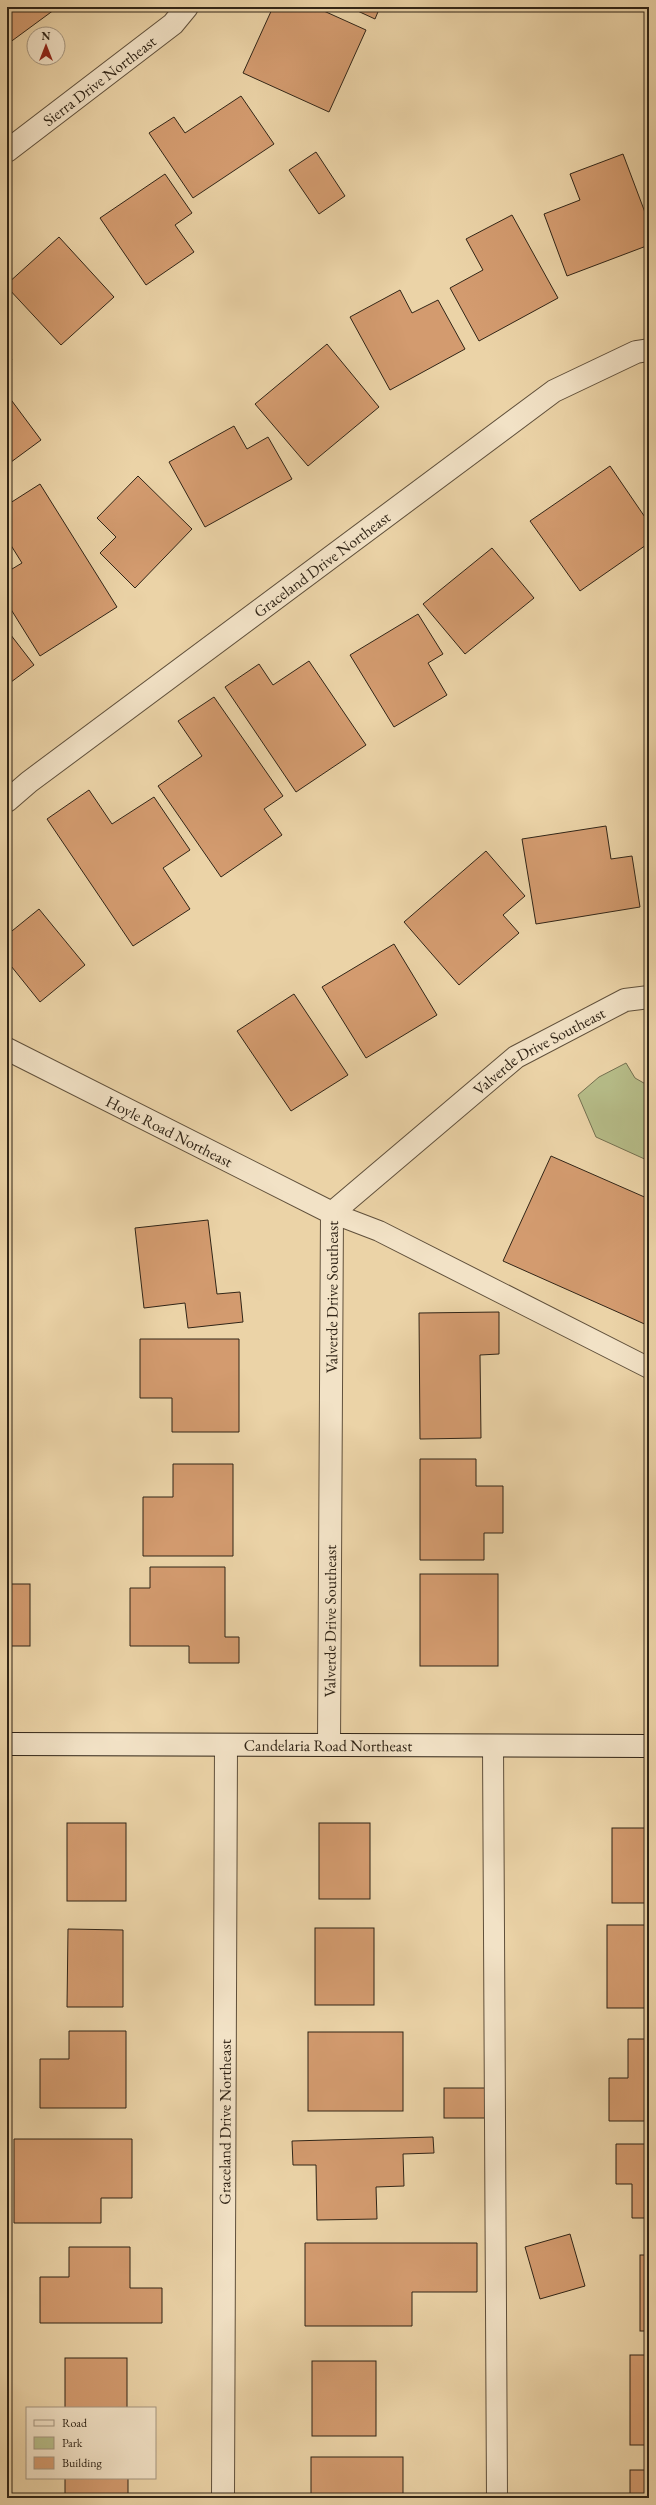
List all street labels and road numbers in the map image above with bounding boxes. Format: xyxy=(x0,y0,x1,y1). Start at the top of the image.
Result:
street label: Sierra Drive Northeast xyxy=(38,32,160,130)
street label: Graceland Drive Northeast xyxy=(249,506,394,622)
street label: Valverde Drive Southeast xyxy=(468,1002,609,1100)
street label: Hoyle Road Northeast xyxy=(102,1090,237,1172)
street label: Valverde Drive Southeast xyxy=(321,1221,342,1373)
street label: Valverde Drive Southeast xyxy=(319,1545,341,1697)
street label: Candelaria Road Northeast xyxy=(244,1734,412,1756)
street label: Graceland Drive Northeast xyxy=(214,2039,235,2205)

